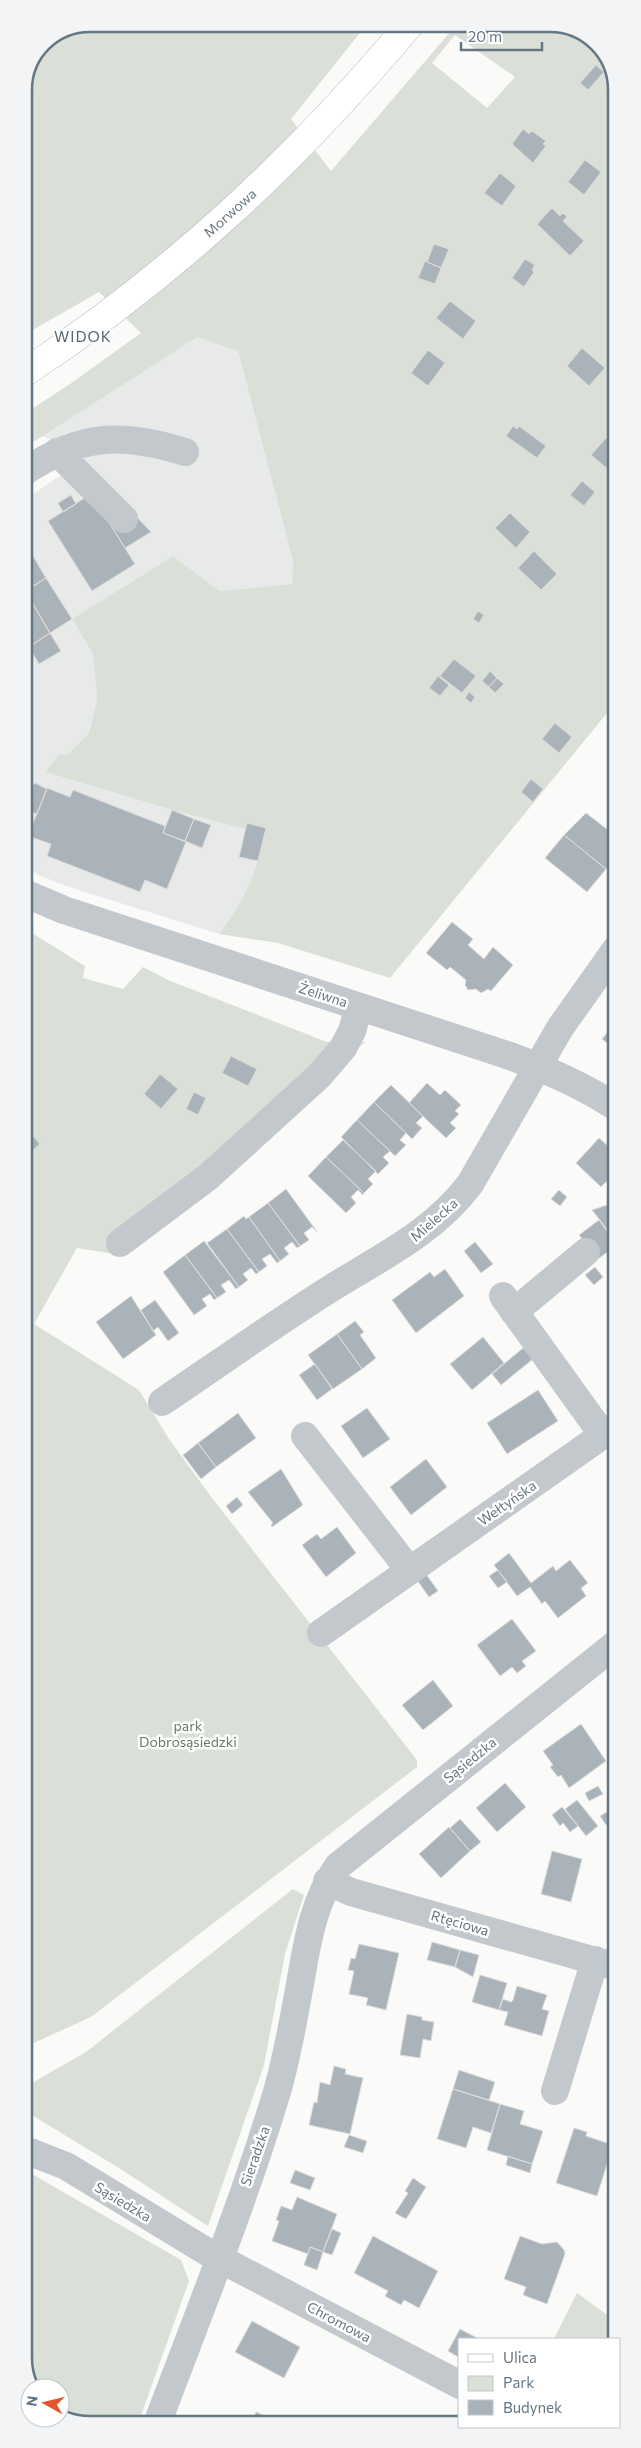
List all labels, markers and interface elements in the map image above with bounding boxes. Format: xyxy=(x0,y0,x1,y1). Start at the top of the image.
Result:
scale bar xyxy=(461,20,542,52)
text: 20 m xyxy=(468,27,502,45)
street label: Morwowa xyxy=(200,185,259,241)
district label: WIDOK xyxy=(54,327,112,345)
street label: Żeliwna xyxy=(297,979,350,1010)
street label: Mielecka xyxy=(407,1194,461,1245)
street label: Wełtyńska xyxy=(474,1476,539,1529)
park label: park Dobrosąsiedzki xyxy=(139,1717,237,1750)
street label: Sąsiedzka xyxy=(440,1733,499,1786)
street label: Rtęciowa xyxy=(429,1906,491,1939)
street label: Sieradzka xyxy=(236,2124,273,2188)
street label: Sąsiedzka xyxy=(92,2178,155,2225)
street label: Chromowa xyxy=(304,2298,374,2346)
legend xyxy=(458,2338,621,2428)
text: Ulica xyxy=(503,2348,537,2366)
text: Park xyxy=(503,2373,534,2391)
north arrow xyxy=(20,2378,70,2428)
text: N xyxy=(22,2395,41,2408)
text: Budynek xyxy=(503,2398,562,2416)

